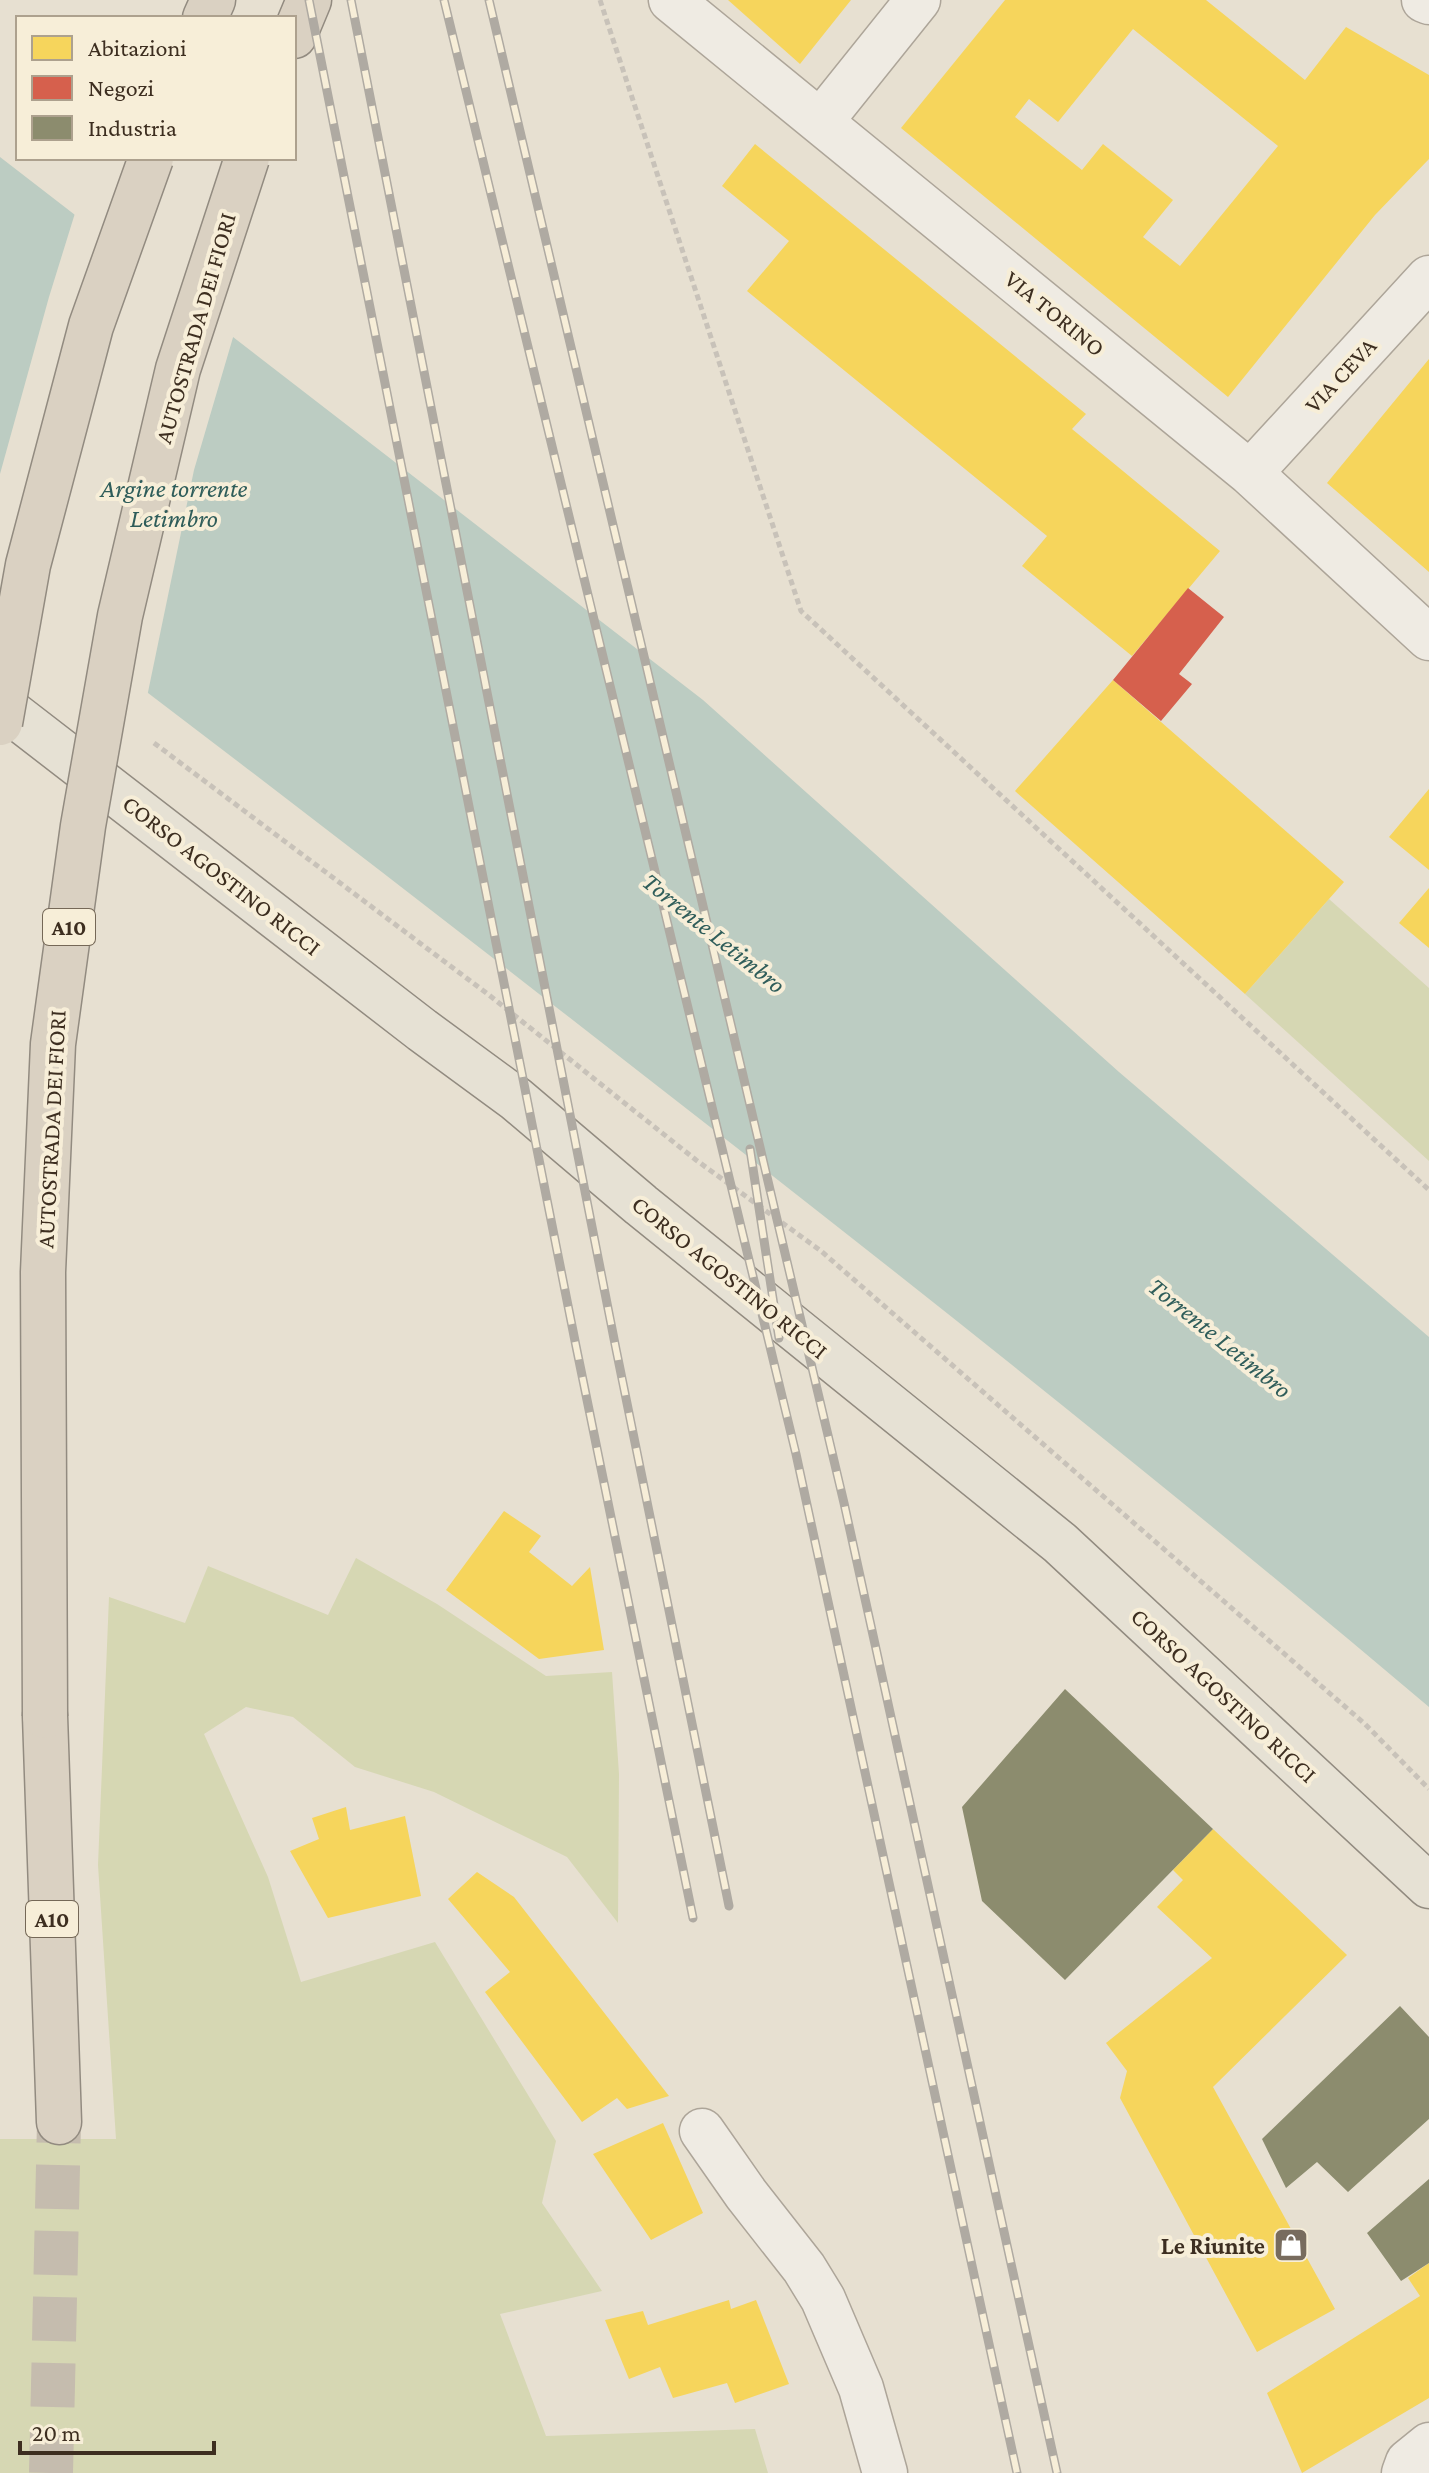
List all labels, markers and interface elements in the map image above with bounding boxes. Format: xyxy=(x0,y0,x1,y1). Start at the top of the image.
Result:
legend xyxy=(16,16,296,160)
text: Abitazioni xyxy=(88,34,187,61)
text: Negozi xyxy=(88,74,154,101)
text: Industria xyxy=(88,114,177,141)
street label: AUTOSTRADA DEI FIORI xyxy=(149,209,241,447)
street label: VIA TORINO xyxy=(1000,265,1110,361)
street label: VIA CEVA xyxy=(1299,332,1382,418)
water label: Argine torrente Letimbro xyxy=(99,474,248,533)
street label: CORSO AGOSTINO RICCI xyxy=(118,789,326,961)
water label: Torrente Letimbro xyxy=(637,867,791,999)
road number: A10 xyxy=(43,909,95,945)
street label: AUTOSTRADA DEI FIORI xyxy=(31,1009,71,1249)
street label: CORSO AGOSTINO RICCI xyxy=(627,1190,833,1364)
water label: Torrente Letimbro xyxy=(1143,1272,1297,1404)
street label: CORSO AGOSTINO RICCI xyxy=(1126,1602,1322,1788)
road number: A10 xyxy=(26,1901,78,1937)
shop icon: Le Riunite xyxy=(1272,2226,1310,2264)
place label: Le Riunite xyxy=(1161,2232,1265,2259)
scale bar xyxy=(20,2405,214,2455)
text: 20 m xyxy=(32,2419,81,2446)

